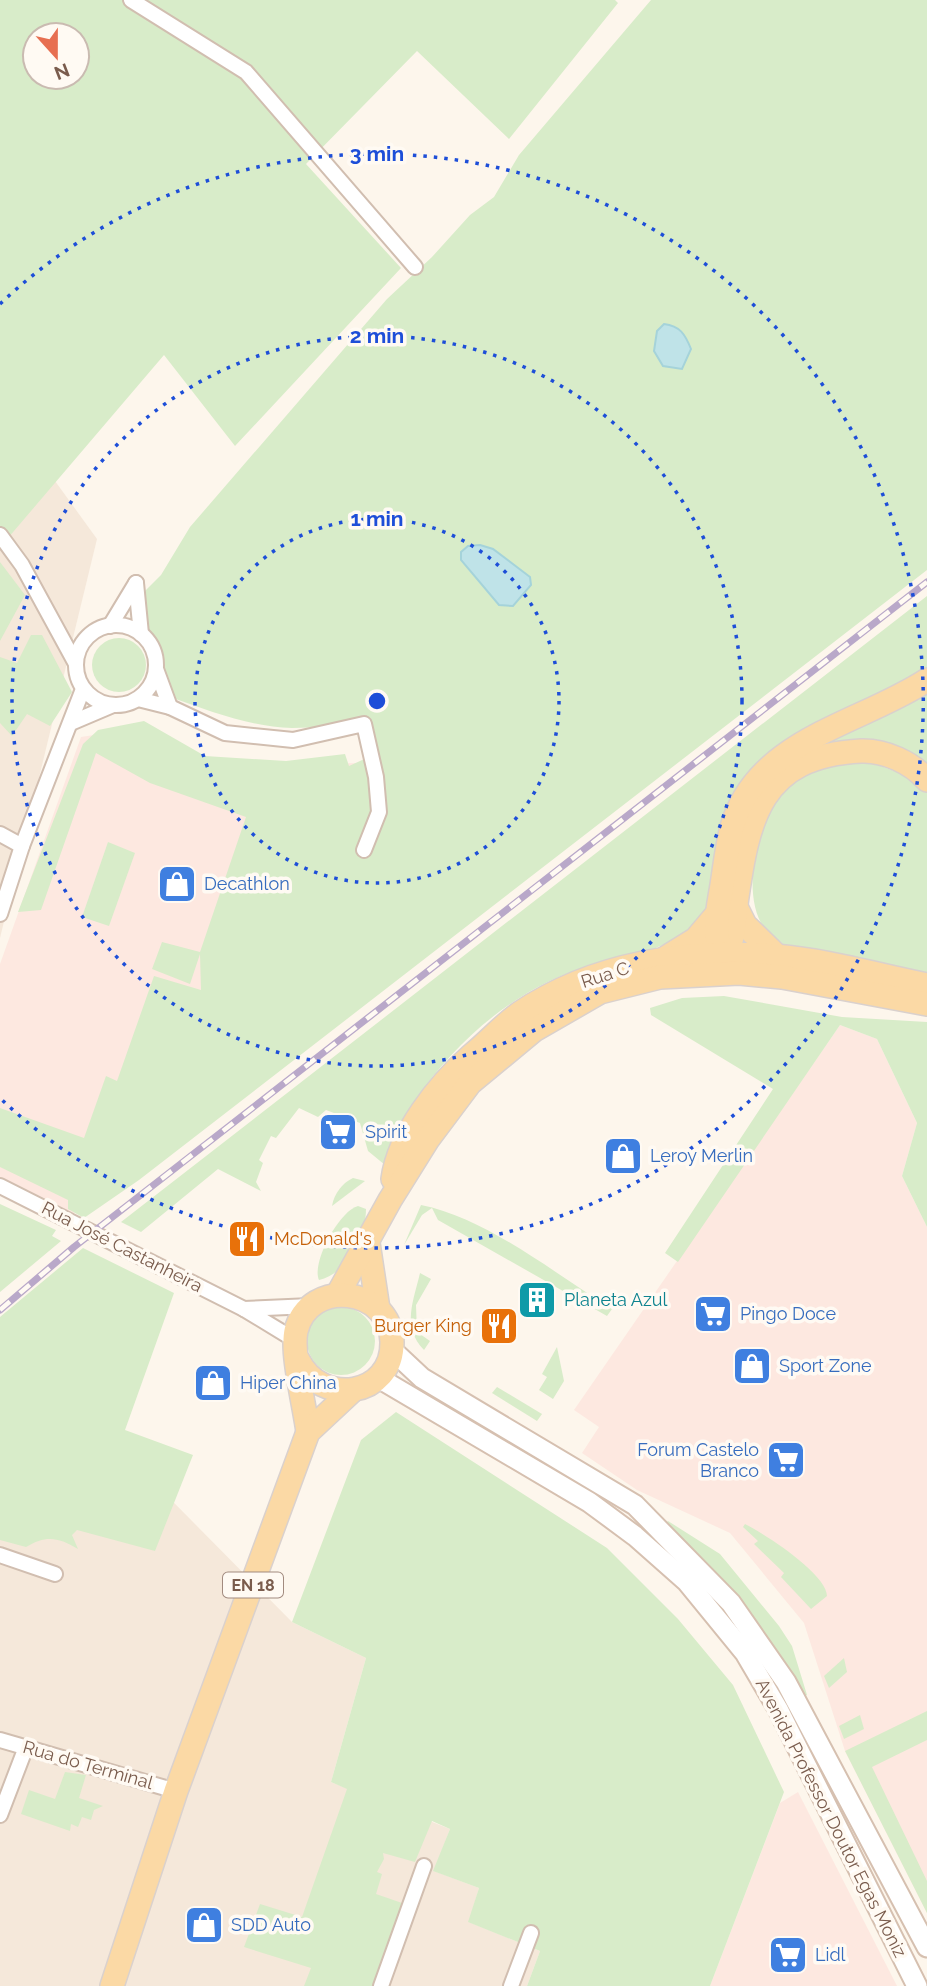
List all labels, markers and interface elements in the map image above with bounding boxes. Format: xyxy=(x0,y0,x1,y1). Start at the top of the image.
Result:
north arrow xyxy=(21,21,91,91)
text: N xyxy=(51,59,73,85)
text: 3 min xyxy=(350,141,404,166)
text: 2 min xyxy=(350,323,404,348)
text: 1 min xyxy=(350,506,404,531)
centre of rings xyxy=(365,689,389,713)
shop icon: Decathlon xyxy=(156,863,198,905)
place label: Decathlon xyxy=(204,873,290,894)
street label: Rua C xyxy=(578,957,631,992)
supermarket icon: Spirit xyxy=(317,1111,359,1153)
place label: Spirit xyxy=(365,1121,407,1142)
shop icon: Leroy Merlin xyxy=(602,1135,644,1177)
place label: Leroy Merlin xyxy=(650,1145,753,1166)
street label: Rua José Castanheira xyxy=(38,1197,206,1296)
restaurant icon: McDonald's xyxy=(226,1218,268,1260)
place label: McDonald's xyxy=(274,1228,372,1249)
building icon: Planeta Azul xyxy=(516,1279,558,1321)
place label: Planeta Azul xyxy=(564,1289,667,1310)
supermarket icon: Pingo Doce xyxy=(692,1293,734,1335)
place label: Pingo Doce xyxy=(740,1303,836,1324)
restaurant icon: Burger King xyxy=(478,1305,520,1347)
place label: Burger King xyxy=(374,1315,472,1336)
shop icon: Sport Zone xyxy=(731,1345,773,1387)
place label: Sport Zone xyxy=(779,1355,872,1376)
shop icon: Hiper China xyxy=(192,1362,234,1404)
place label: Hiper China xyxy=(240,1372,336,1393)
place label: Forum Castelo Branco xyxy=(637,1439,759,1481)
supermarket icon: Forum Castelo Branco xyxy=(765,1439,807,1481)
road number: EN 18 xyxy=(223,1572,283,1597)
street label: Avenida Professor Doutor Egas Moniz xyxy=(752,1675,911,1961)
street label: Rua do Terminal xyxy=(21,1736,156,1793)
shop icon: SDD Auto xyxy=(183,1904,225,1946)
place label: SDD Auto xyxy=(231,1914,311,1935)
supermarket icon: Lidl xyxy=(767,1934,809,1976)
place label: Lidl xyxy=(815,1944,846,1965)

